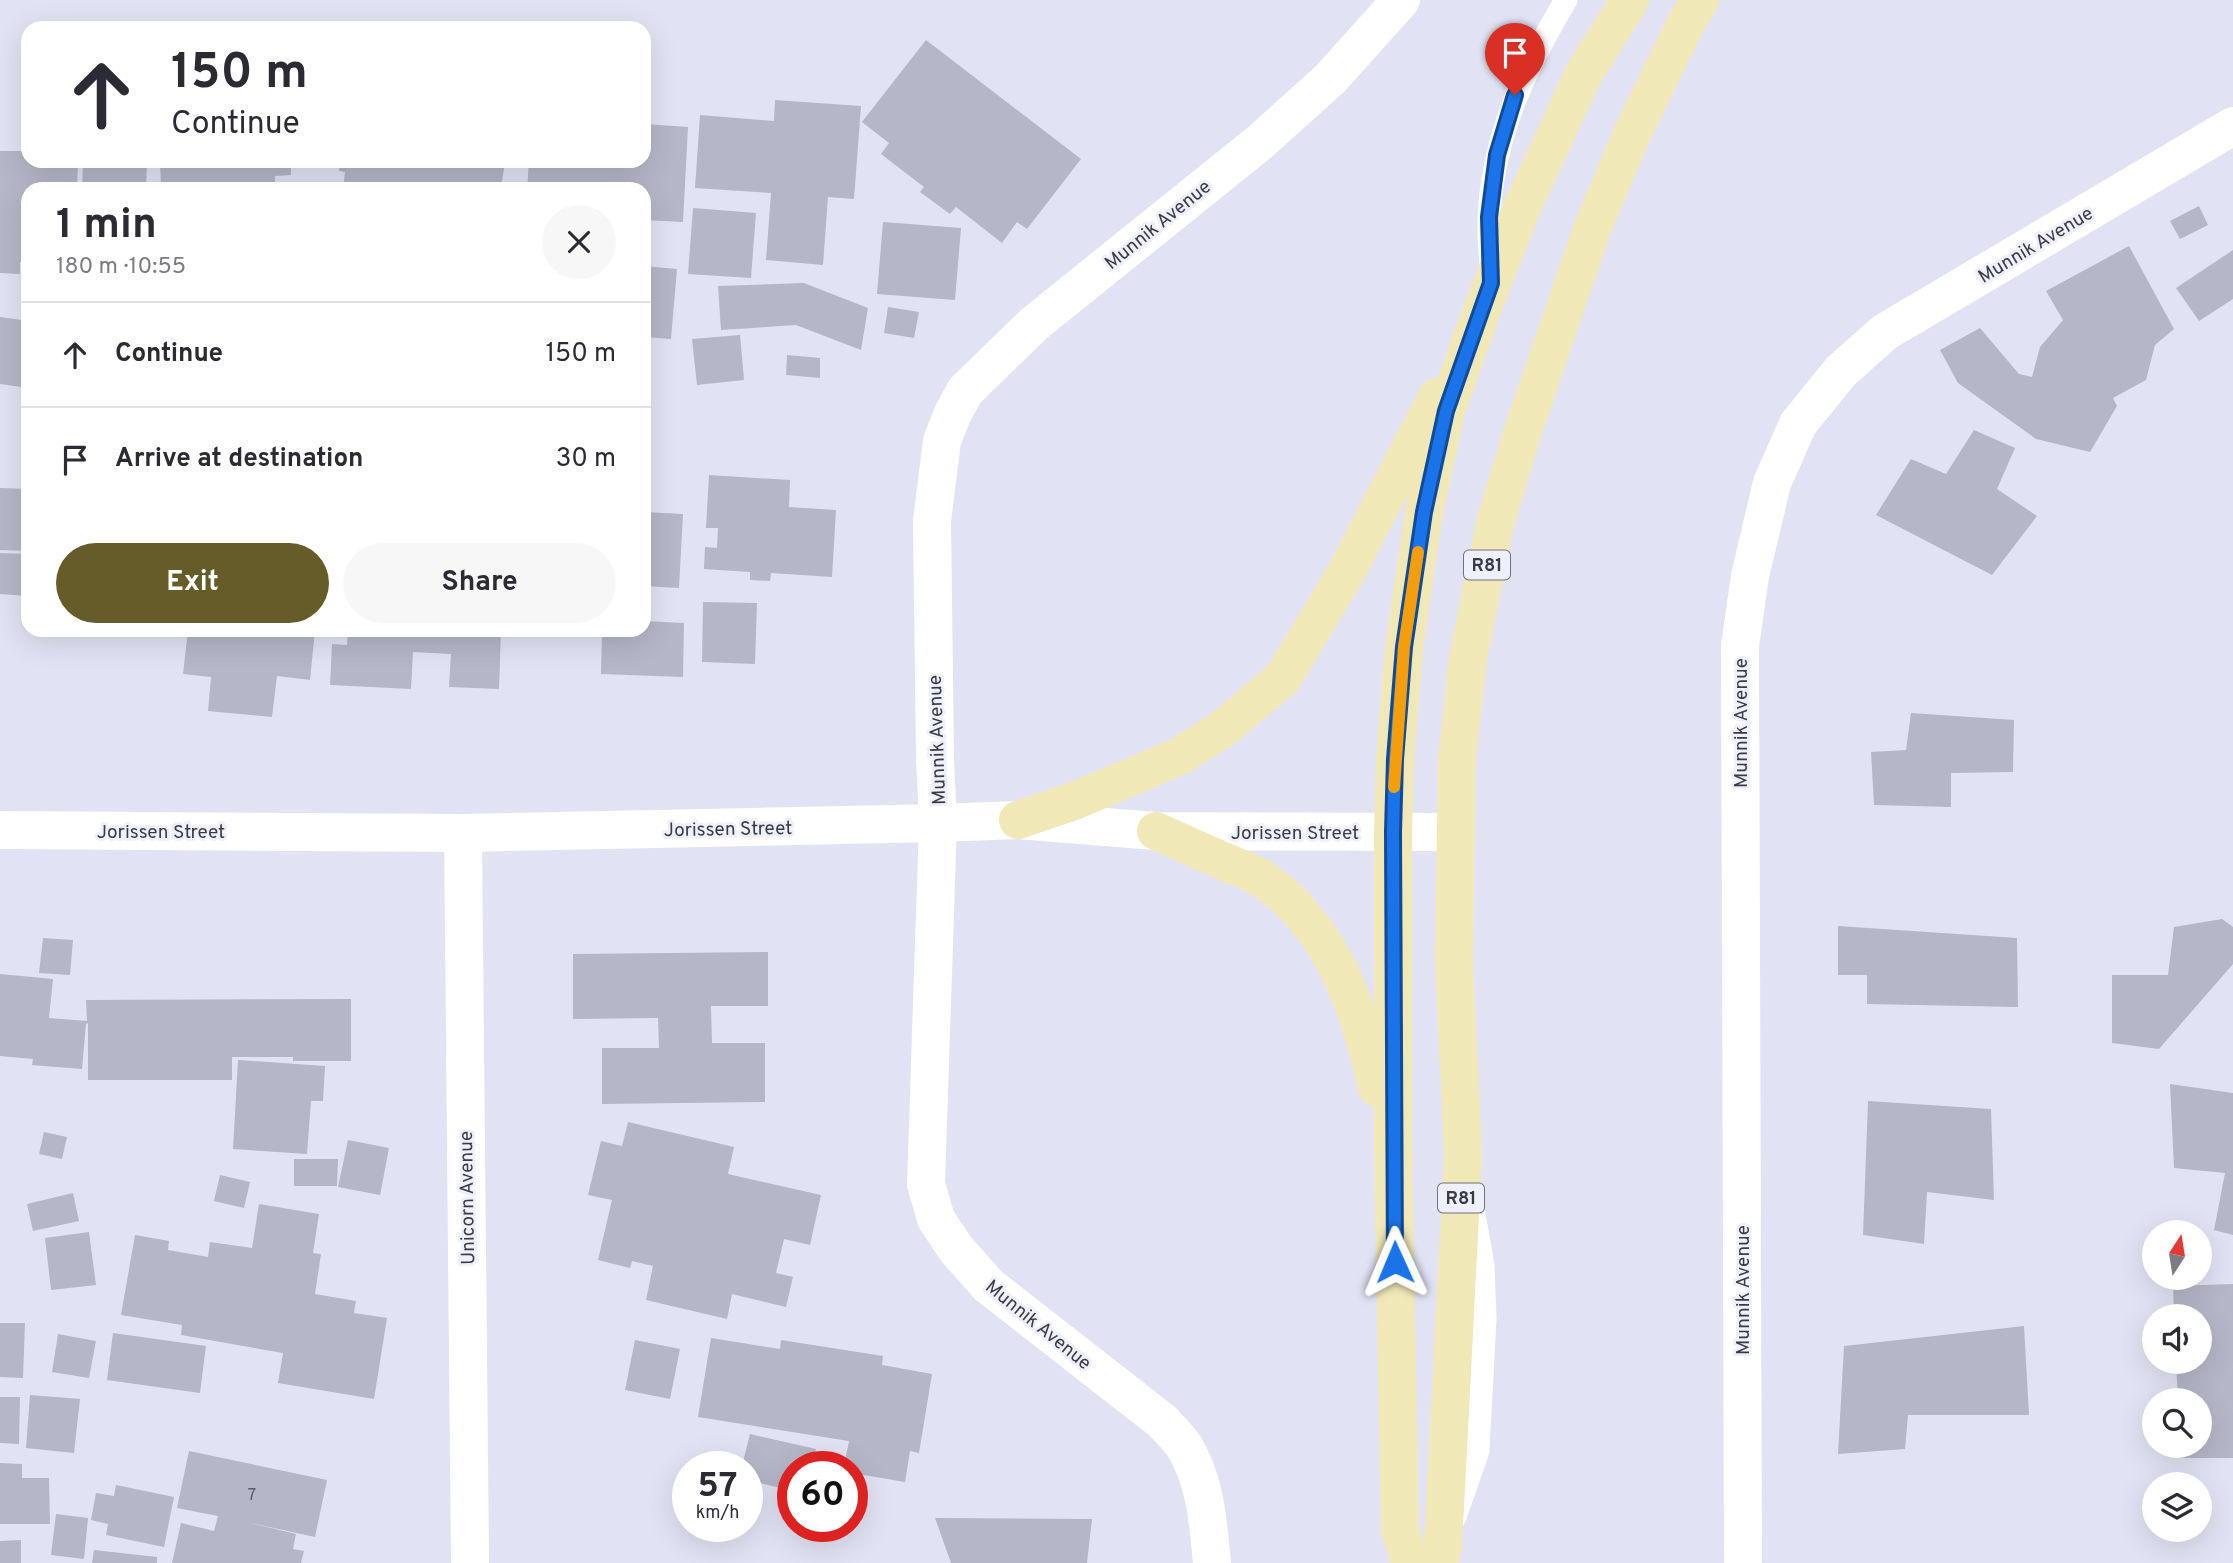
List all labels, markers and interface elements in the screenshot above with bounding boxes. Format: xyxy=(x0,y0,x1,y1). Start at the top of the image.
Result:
pin xyxy=(1485,23,1545,95)
icon: arrive xyxy=(1496,34,1534,72)
text: 150 m xyxy=(171,44,308,106)
icon: ahead xyxy=(56,49,147,140)
text: Continue xyxy=(171,105,300,145)
street label: Munnik Avenue xyxy=(1100,175,1216,276)
text: 1 min xyxy=(56,200,157,253)
street label: Munnik Avenue xyxy=(1974,202,2098,289)
button: close xyxy=(542,205,616,279)
text: 180 m · 10:55 xyxy=(56,253,186,282)
icon: ahead xyxy=(56,336,94,374)
text: Continue xyxy=(115,338,223,371)
text: 150 m xyxy=(545,338,616,371)
icon: arrive xyxy=(56,441,94,479)
text: Arrive at destination xyxy=(115,443,363,476)
text: 30 m xyxy=(556,443,616,476)
button: Exit xyxy=(56,543,329,623)
button: Share xyxy=(343,543,616,623)
road number: R81 xyxy=(1464,550,1510,580)
street label: Munnik Avenue xyxy=(1730,658,1754,788)
street label: Munnik Avenue xyxy=(924,675,952,805)
street label: Jorissen Street xyxy=(664,817,793,843)
street label: Jorissen Street xyxy=(97,821,225,845)
street label: Jorissen Street xyxy=(1231,822,1359,846)
street label: Unicorn Avenue xyxy=(455,1131,481,1265)
road number: R81 xyxy=(1438,1184,1484,1212)
north arrow xyxy=(2142,1220,2212,1290)
map controls xyxy=(2142,1220,2212,1542)
position arrow xyxy=(1358,1225,1432,1299)
street label: Munnik Avenue xyxy=(1732,1225,1756,1355)
street label: Munnik Avenue xyxy=(980,1275,1096,1376)
button: sound xyxy=(2142,1304,2212,1374)
button: search xyxy=(2142,1388,2212,1458)
speed limit sign: 60 xyxy=(777,1451,868,1542)
text: 57 xyxy=(697,1465,738,1509)
button: layers xyxy=(2142,1472,2212,1542)
house number: 7 xyxy=(248,1486,256,1506)
text: km/h xyxy=(696,1502,739,1525)

